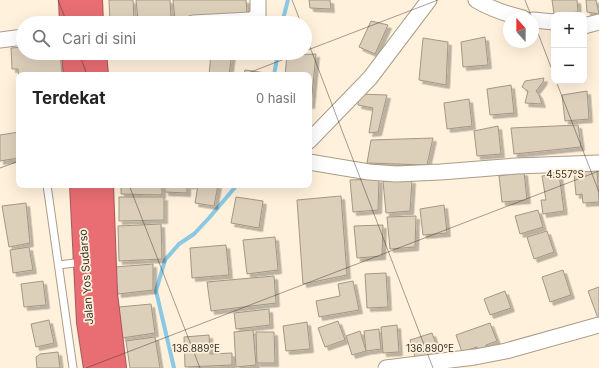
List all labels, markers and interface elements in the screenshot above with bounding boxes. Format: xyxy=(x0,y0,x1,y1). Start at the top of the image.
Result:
north arrow xyxy=(503,12,539,48)
map controls xyxy=(551,12,587,84)
button: + xyxy=(551,12,587,48)
search box xyxy=(16,16,312,60)
icon: search xyxy=(30,27,52,49)
text: Cari di sini xyxy=(62,29,136,48)
button: − xyxy=(551,48,587,84)
text: Terdekat xyxy=(32,88,105,108)
text: 0 hasil xyxy=(256,90,296,106)
text: 4.557°S xyxy=(546,168,584,180)
street label: Jalan Yos Sudarso xyxy=(76,228,96,325)
text: 136.889°E xyxy=(172,342,220,354)
text: 136.890°E xyxy=(406,342,454,354)

